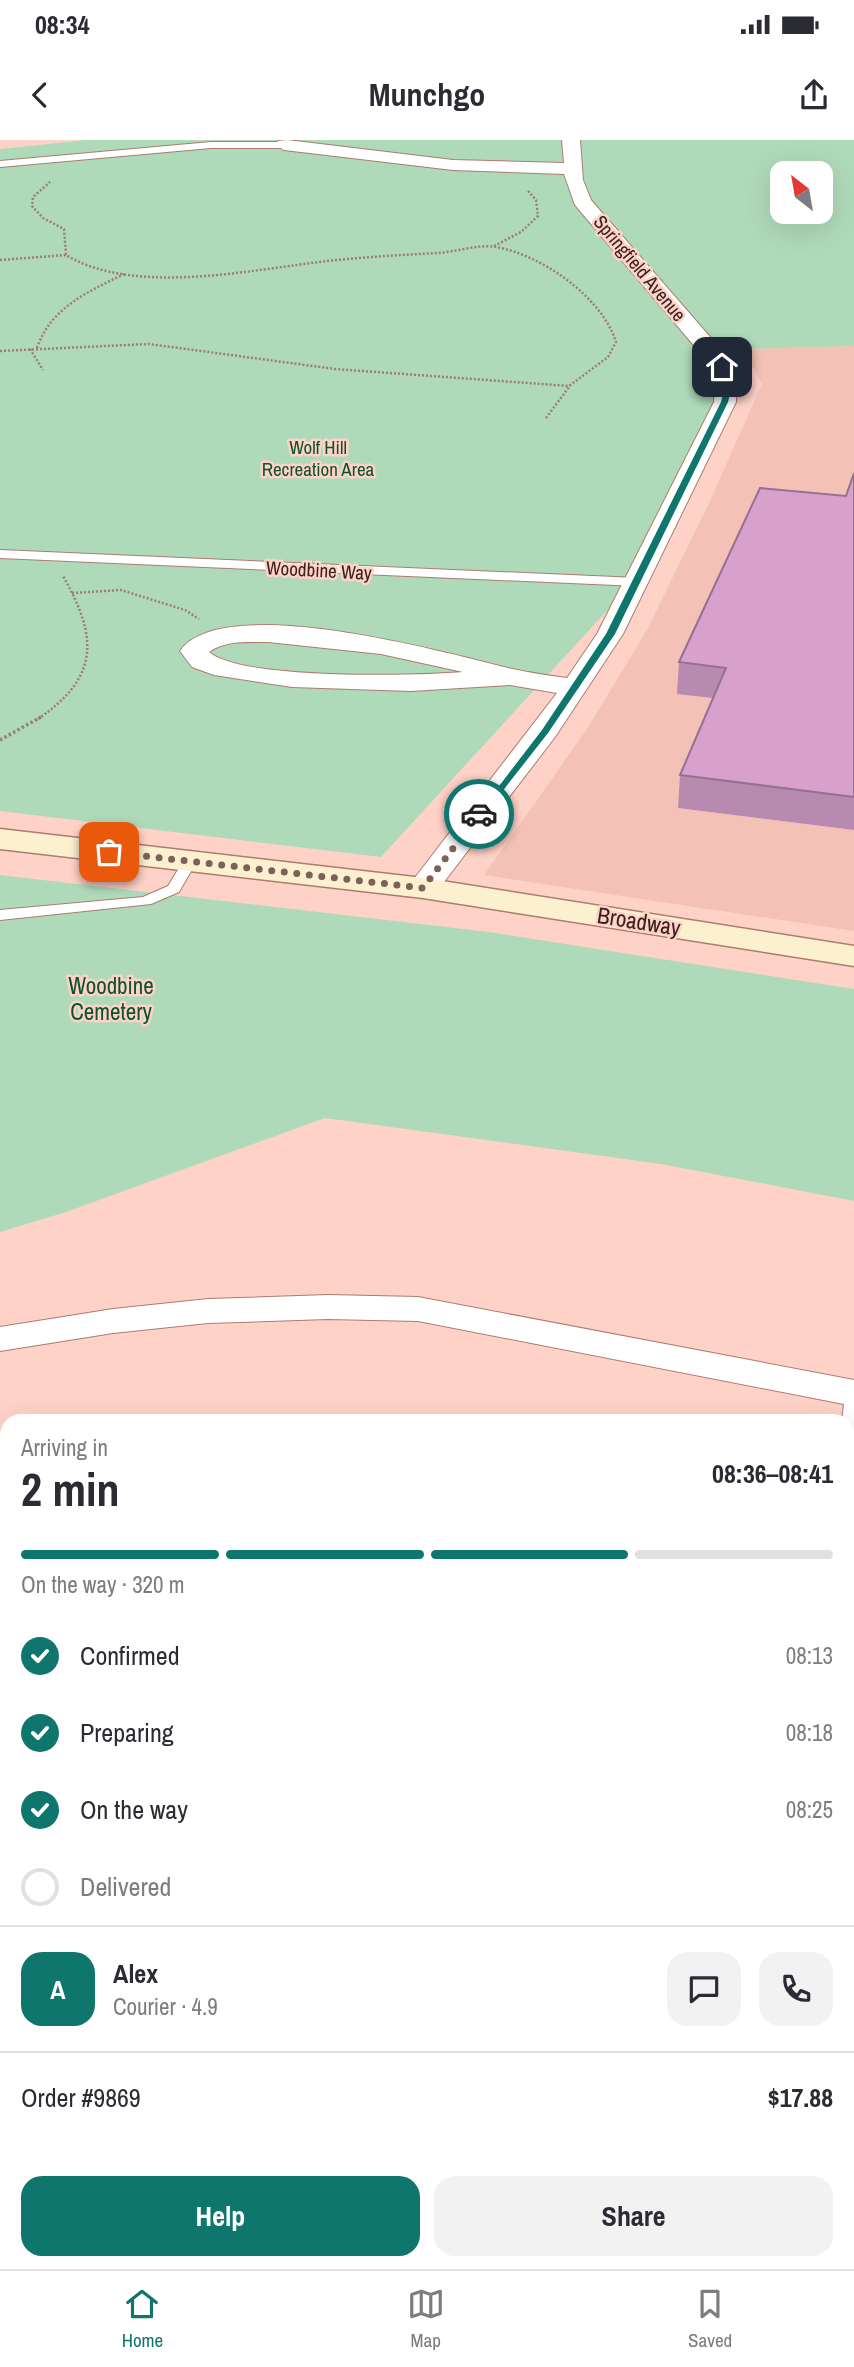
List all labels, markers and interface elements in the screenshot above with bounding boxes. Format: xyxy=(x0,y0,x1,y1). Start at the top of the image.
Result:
text: 08:34 xyxy=(35,7,90,42)
text: Munchgo xyxy=(369,73,485,116)
icon: back xyxy=(21,76,59,114)
icon: share xyxy=(795,76,833,114)
north arrow xyxy=(770,161,833,224)
map controls xyxy=(770,161,833,224)
street label: Springfield Avenue xyxy=(588,209,692,327)
pin xyxy=(692,337,752,397)
icon: home xyxy=(703,348,741,386)
park label: Wolf Hill Recreation Area xyxy=(262,434,375,482)
street label: Woodbine Way xyxy=(266,554,373,586)
courier xyxy=(444,779,514,849)
icon: car xyxy=(460,795,498,833)
pin xyxy=(79,822,139,882)
icon: bag xyxy=(90,833,128,871)
street label: Broadway xyxy=(595,899,683,943)
park label: Woodbine Cemetery xyxy=(68,970,154,1027)
text: Arriving in xyxy=(21,1432,108,1463)
text: 08:36–08:41 xyxy=(712,1456,833,1491)
text: 2 min xyxy=(21,1458,120,1520)
text: On the way · 320 m xyxy=(21,1569,185,1600)
icon: check xyxy=(21,1637,59,1675)
text: Confirmed xyxy=(80,1638,180,1673)
text: 08:13 xyxy=(786,1640,833,1671)
icon: check xyxy=(21,1714,59,1752)
text: Preparing xyxy=(80,1715,174,1750)
text: 08:18 xyxy=(786,1717,833,1748)
icon: check xyxy=(21,1791,59,1829)
text: On the way xyxy=(80,1792,188,1827)
text: 08:25 xyxy=(786,1794,833,1825)
text: Delivered xyxy=(80,1869,171,1904)
button: chat xyxy=(667,1952,741,2026)
button: phone xyxy=(759,1952,833,2026)
text: Alex xyxy=(113,1956,158,1991)
text: A xyxy=(50,1972,66,2007)
text: Courier · 4.9 xyxy=(113,1991,218,2022)
text: Order #9869 xyxy=(21,2080,141,2115)
text: $17.88 xyxy=(768,2080,833,2115)
button: Help xyxy=(21,2176,420,2256)
button: Share xyxy=(434,2176,833,2256)
tab: Home xyxy=(122,2285,163,2353)
tab: Map xyxy=(407,2285,445,2353)
tab: Saved xyxy=(688,2285,732,2353)

